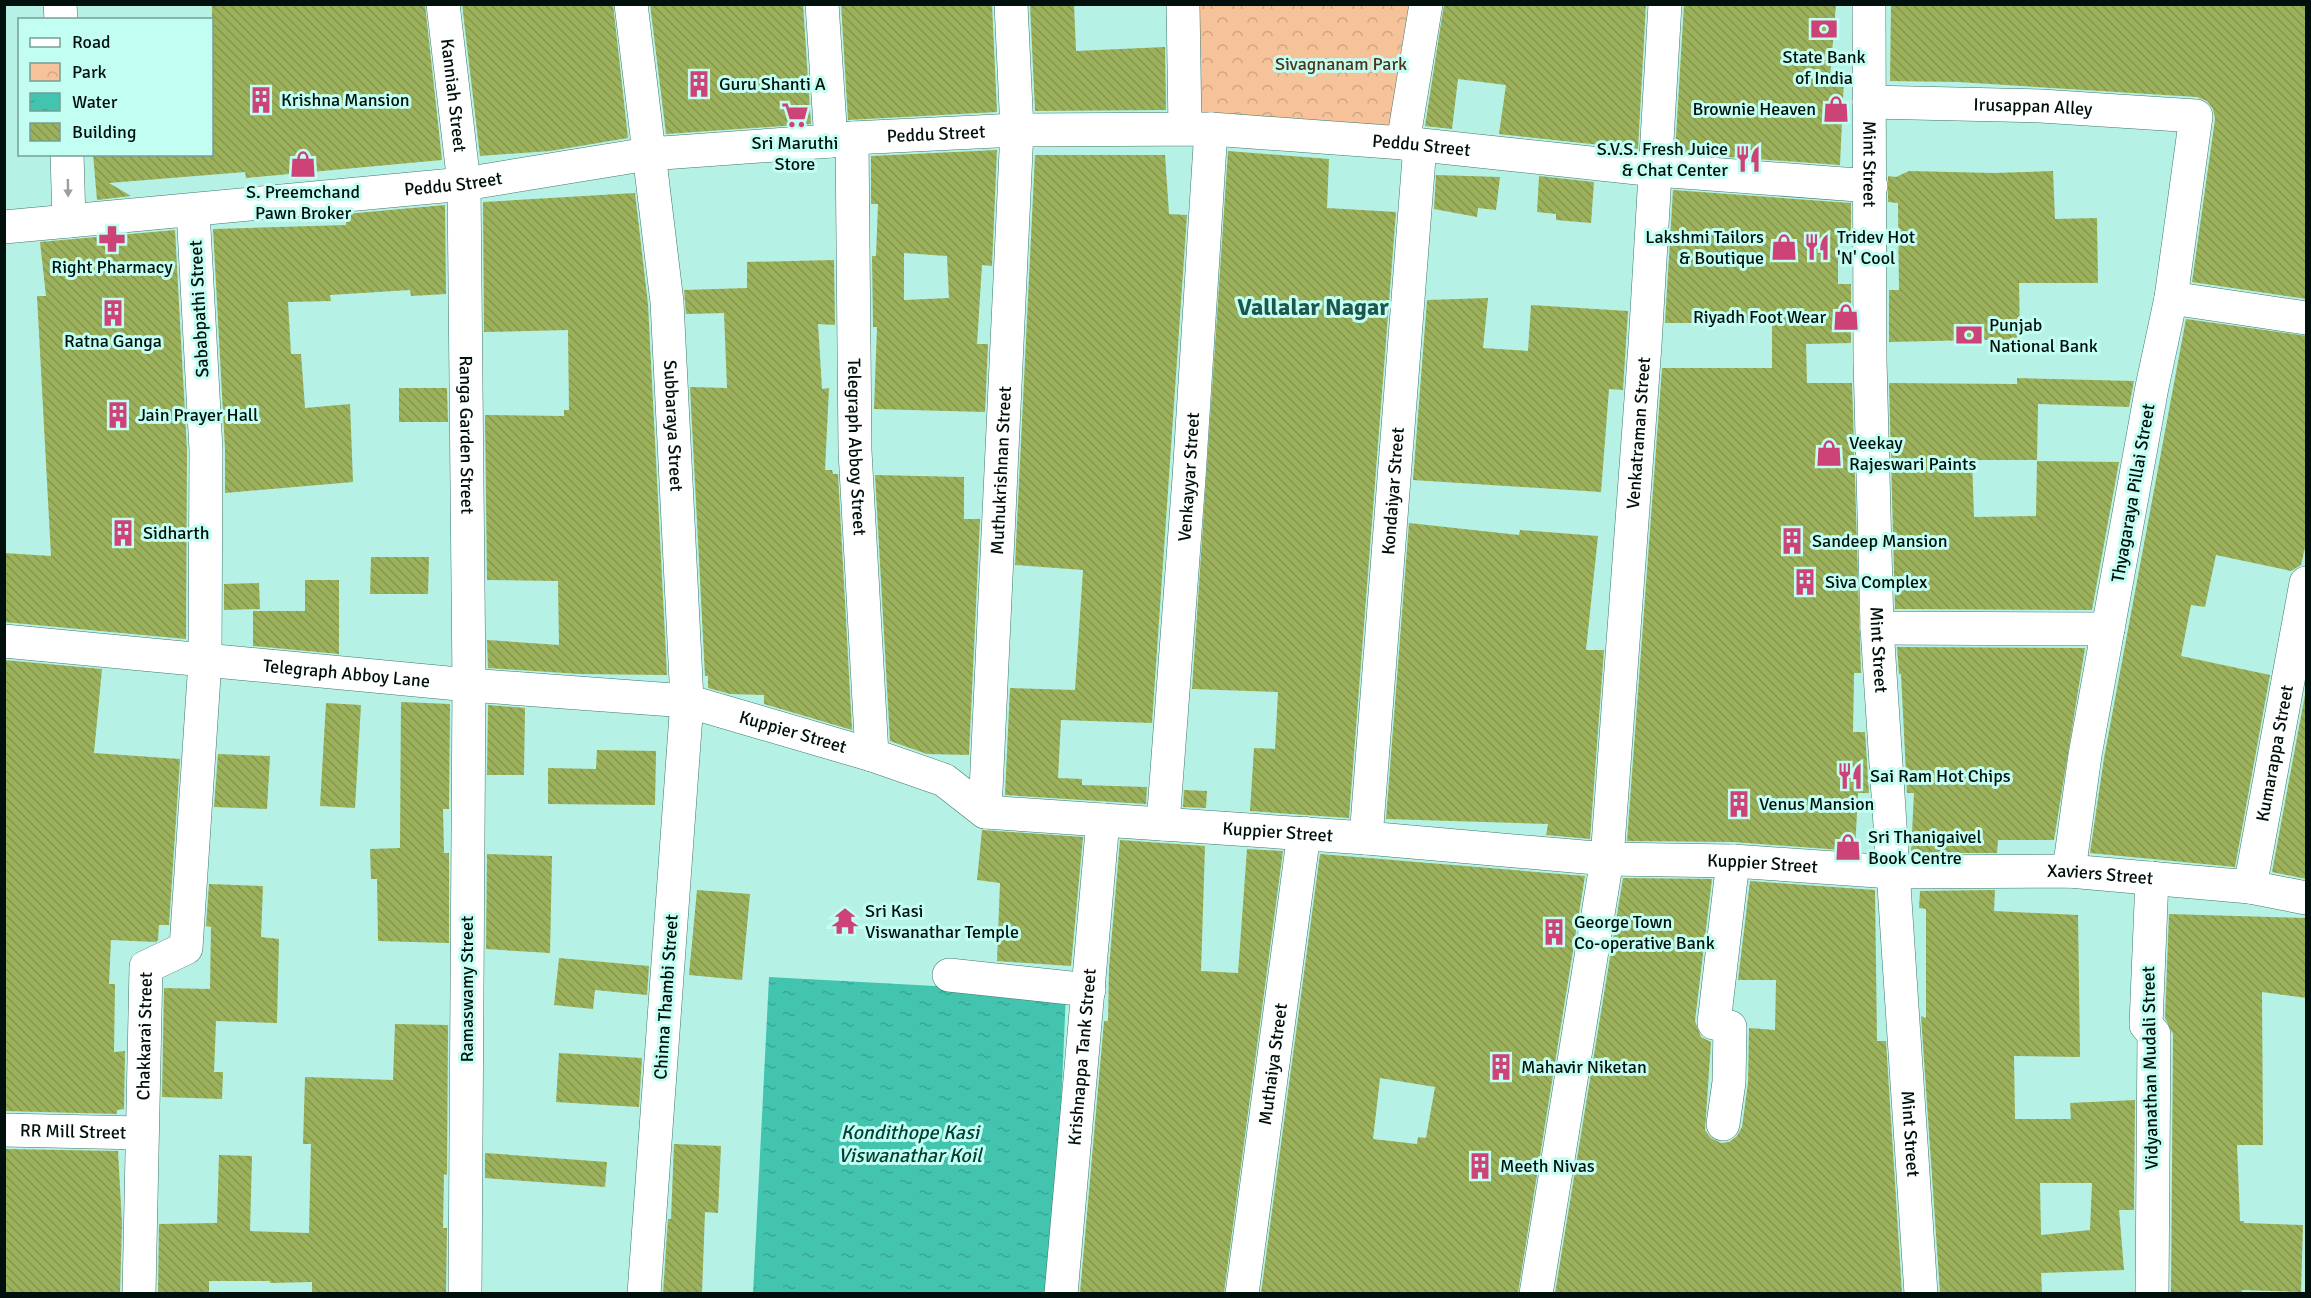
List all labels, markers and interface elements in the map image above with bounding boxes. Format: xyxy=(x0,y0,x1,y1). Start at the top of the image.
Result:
bank icon: State Bank of India xyxy=(1809,14,1839,44)
legend xyxy=(18,18,213,156)
text: Road xyxy=(72,31,111,53)
street label: Kanniah Street xyxy=(436,37,471,153)
place label: State Bank of India xyxy=(1782,46,1866,89)
park label: Sivagnanam Park xyxy=(1275,53,1407,75)
text: Park xyxy=(72,61,107,83)
building icon: Guru Shanti A xyxy=(684,69,714,99)
place label: Guru Shanti A xyxy=(719,73,826,95)
building icon: Krishna Mansion xyxy=(246,85,276,115)
place label: Krishna Mansion xyxy=(281,89,410,111)
text: Water xyxy=(72,91,118,113)
street label: Irusappan Alley xyxy=(1973,93,2094,120)
shop icon: Brownie Heaven xyxy=(1821,94,1851,124)
place label: Brownie Heaven xyxy=(1692,98,1816,120)
supermarket icon: Sri Maruthi Store xyxy=(780,100,810,130)
text: Building xyxy=(72,121,136,143)
street label: Peddu Street xyxy=(886,121,986,147)
street label: Mint Street xyxy=(1858,121,1881,207)
street label: Peddu Street xyxy=(1371,130,1472,161)
place label: Sri Maruthi Store xyxy=(752,132,838,175)
place label: S.V.S. Fresh Juice & Chat Center xyxy=(1597,138,1728,181)
restaurant icon: S.V.S. Fresh Juice & Chat Center xyxy=(1733,144,1763,174)
shop icon: S. Preemchand Pawn Broker xyxy=(288,149,318,179)
street label: Peddu Street xyxy=(403,167,504,201)
one-way arrow xyxy=(63,178,73,197)
place label: S. Preemchand Pawn Broker xyxy=(246,181,360,224)
pharmacy icon: Right Pharmacy xyxy=(97,224,127,254)
place label: Lakshmi Tailors & Boutique xyxy=(1645,226,1764,269)
place label: Tridev Hot 'N' Cool xyxy=(1837,226,1915,269)
shop icon: Lakshmi Tailors & Boutique xyxy=(1769,232,1799,262)
restaurant icon: Tridev Hot 'N' Cool xyxy=(1802,232,1832,262)
street label: Sababpathi Street xyxy=(184,240,214,378)
place label: Right Pharmacy xyxy=(51,256,173,278)
district label: Vallalar Nagar xyxy=(1237,292,1389,322)
building icon: Ratna Ganga xyxy=(98,298,128,328)
shop icon: Riyadh Foot Wear xyxy=(1831,302,1861,332)
place label: Riyadh Foot Wear xyxy=(1693,306,1826,328)
place label: Punjab National Bank xyxy=(1989,314,2098,357)
bank icon: Punjab National Bank xyxy=(1954,320,1984,350)
place label: Ratna Ganga xyxy=(64,330,162,352)
street label: Ranga Garden Street xyxy=(455,355,478,514)
street label: Venkatraman Street xyxy=(1622,356,1655,510)
street label: Telegraph Abboy Street xyxy=(843,358,871,536)
street label: Subbaraya Street xyxy=(659,359,687,492)
street label: Muthukrishnan Street xyxy=(986,386,1016,555)
building icon: Jain Prayer Hall xyxy=(103,400,133,430)
street label: Thyagaraya Pillai Street xyxy=(2106,402,2160,584)
place label: Jain Prayer Hall xyxy=(138,404,258,426)
street label: Venkayyar Street xyxy=(1173,412,1204,542)
street label: Kondaiyar Street xyxy=(1377,426,1409,556)
place label: Veekay Rajeswari Paints xyxy=(1849,432,1976,475)
shop icon: Veekay Rajeswari Paints xyxy=(1814,438,1844,468)
building icon: Sidharth xyxy=(108,518,138,548)
place label: Sidharth xyxy=(143,522,209,544)
building icon: Sandeep Mansion xyxy=(1777,526,1807,556)
place label: Sandeep Mansion xyxy=(1812,530,1947,552)
building icon: Siva Complex xyxy=(1790,567,1820,597)
place label: Siva Complex xyxy=(1825,571,1928,593)
street label: Mint Street xyxy=(1865,606,1892,694)
street label: Telegraph Abboy Lane xyxy=(262,655,431,692)
street label: Kumarappa Street xyxy=(2251,683,2298,823)
street label: Kuppier Street xyxy=(737,706,849,758)
restaurant icon: Sai Ram Hot Chips xyxy=(1835,761,1865,791)
place label: Sai Ram Hot Chips xyxy=(1870,765,2011,787)
building icon: Venus Mansion xyxy=(1724,789,1754,819)
place label: Venus Mansion xyxy=(1759,793,1874,815)
street label: Kuppier Street xyxy=(1222,817,1334,847)
place label: Sri Thanigaivel Book Centre xyxy=(1868,826,1982,869)
shop icon: Sri Thanigaivel Book Centre xyxy=(1833,832,1863,862)
street label: Kuppier Street xyxy=(1707,850,1819,878)
street label: Xaviers Street xyxy=(2047,860,2154,889)
place label: Sri Kasi Viswanathar Temple xyxy=(865,900,1019,943)
temple icon: Sri Kasi Viswanathar Temple xyxy=(830,906,860,936)
place label: George Town Co-operative Bank xyxy=(1574,911,1715,954)
street label: Chinna Thambi Street xyxy=(649,914,683,1080)
street label: Ramaswamy Street xyxy=(456,916,478,1062)
building icon: George Town Co-operative Bank xyxy=(1539,917,1569,947)
street label: Vidyanathan Mudali Street xyxy=(2137,966,2163,1170)
street label: Krishnappa Tank Street xyxy=(1063,967,1101,1147)
street label: Chakkarai Street xyxy=(132,972,157,1101)
street label: Muthaiya Street xyxy=(1254,1002,1292,1126)
building icon: Mahavir Niketan xyxy=(1486,1052,1516,1082)
place label: Mahavir Niketan xyxy=(1521,1056,1647,1078)
street label: Mint Street xyxy=(1897,1090,1924,1178)
street label: RR Mill Street xyxy=(20,1119,126,1144)
water label: Kondithope Kasi Viswanathar Koil xyxy=(838,1120,984,1168)
building icon: Meeth Nivas xyxy=(1465,1151,1495,1181)
place label: Meeth Nivas xyxy=(1500,1155,1595,1177)

